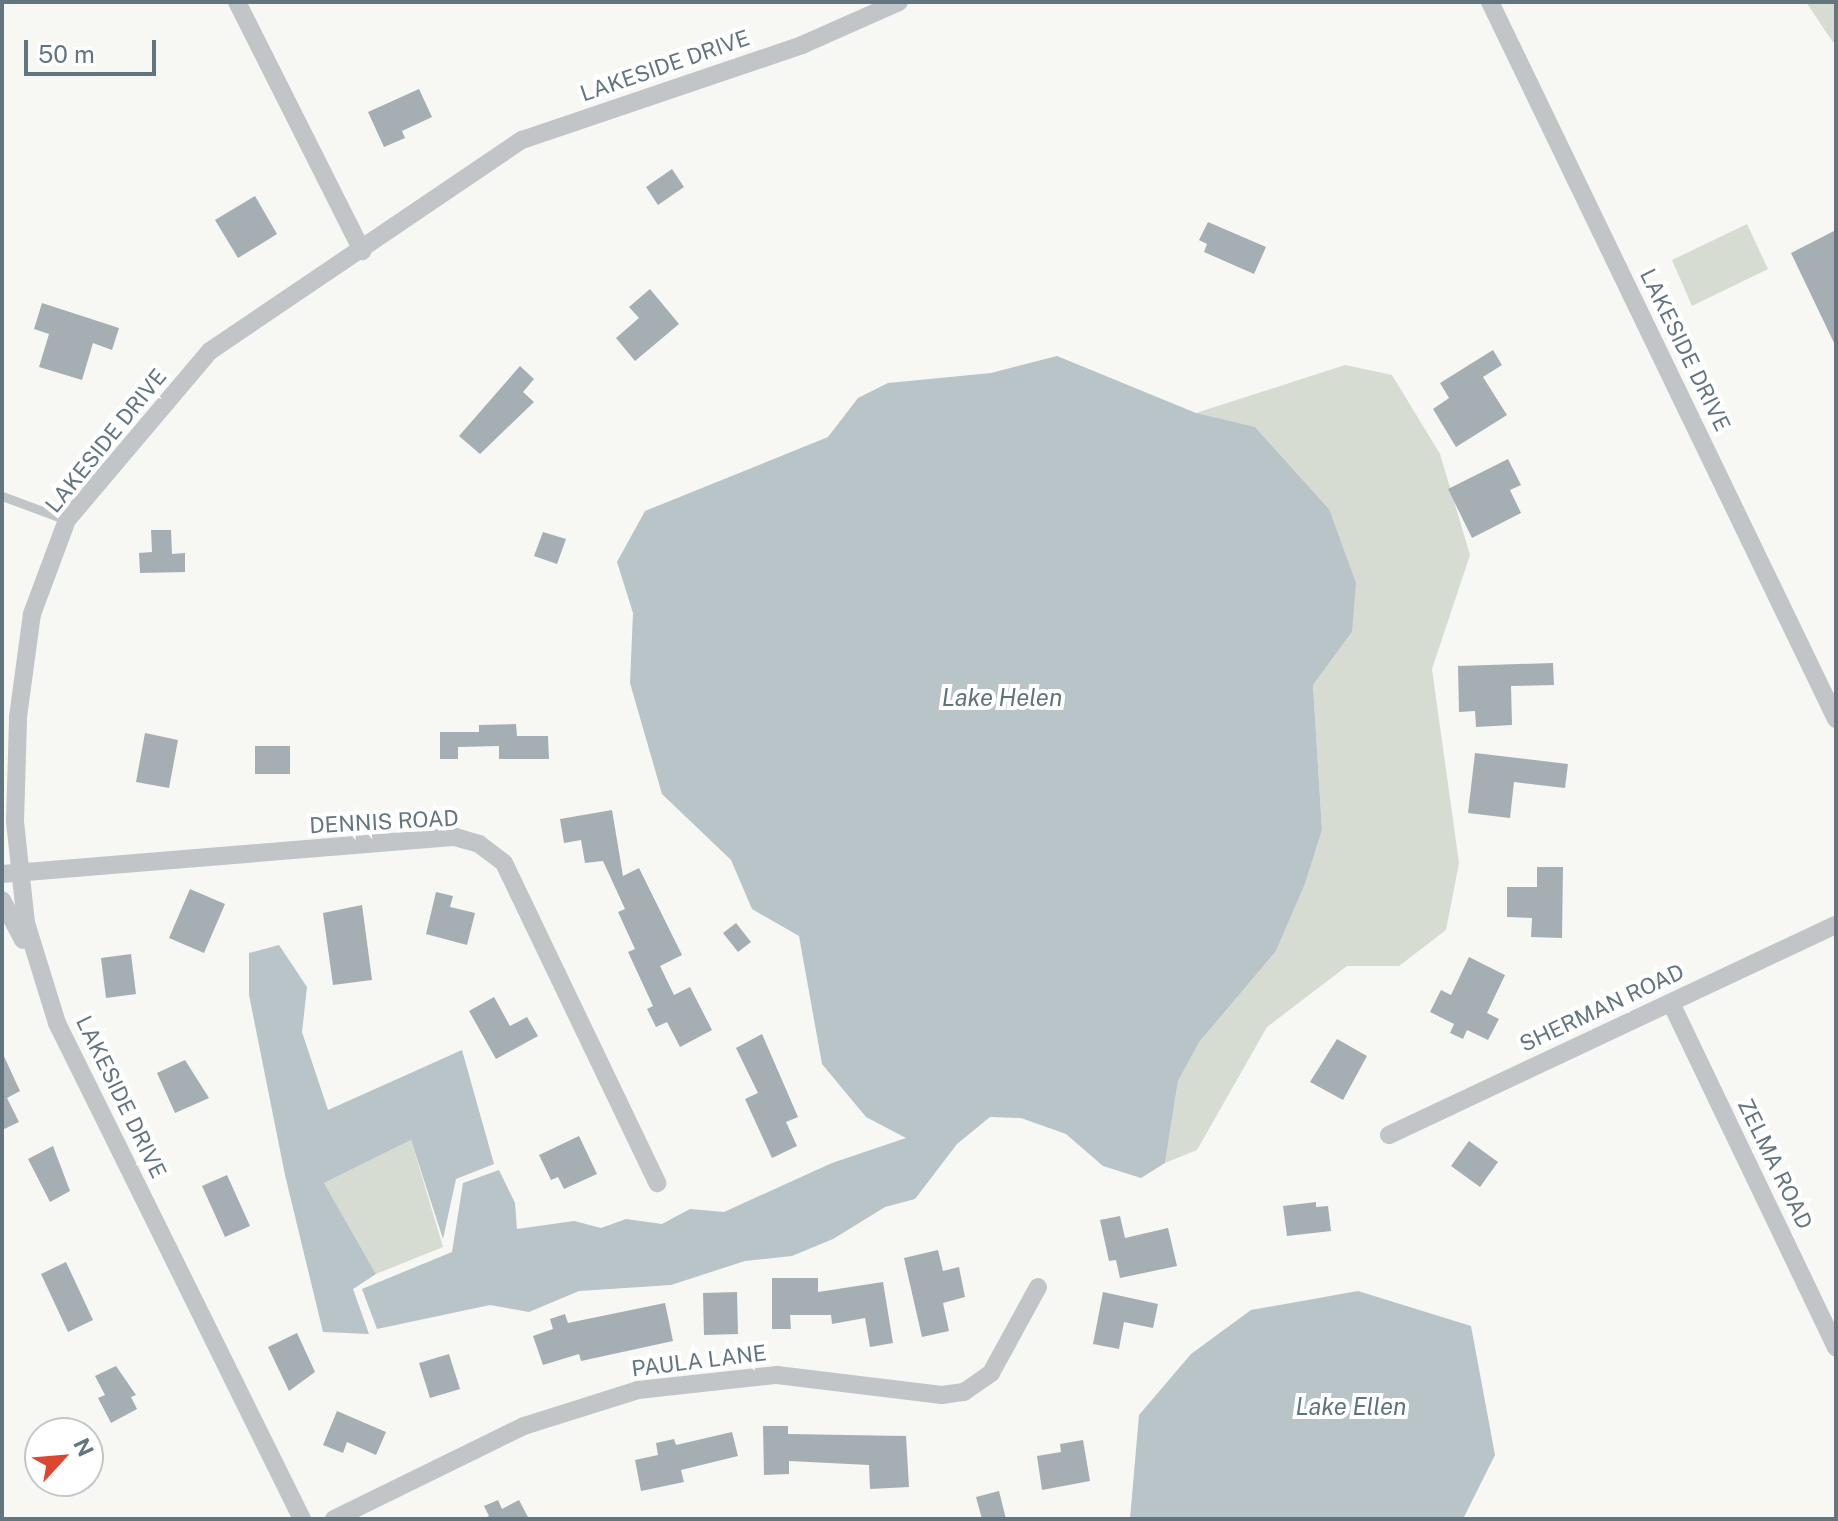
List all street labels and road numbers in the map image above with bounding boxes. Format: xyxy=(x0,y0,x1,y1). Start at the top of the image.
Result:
street label: LAKESIDE DRIVE xyxy=(577,25,753,107)
street label: LAKESIDE DRIVE xyxy=(1634,265,1736,435)
street label: LAKESIDE DRIVE xyxy=(40,364,172,518)
street label: DENNIS ROAD xyxy=(309,805,459,839)
street label: SHERMAN ROAD xyxy=(1516,958,1688,1058)
street label: LAKESIDE DRIVE xyxy=(70,1012,172,1182)
street label: ZELMA ROAD xyxy=(1732,1094,1818,1234)
street label: PAULA LANE xyxy=(630,1340,768,1382)

